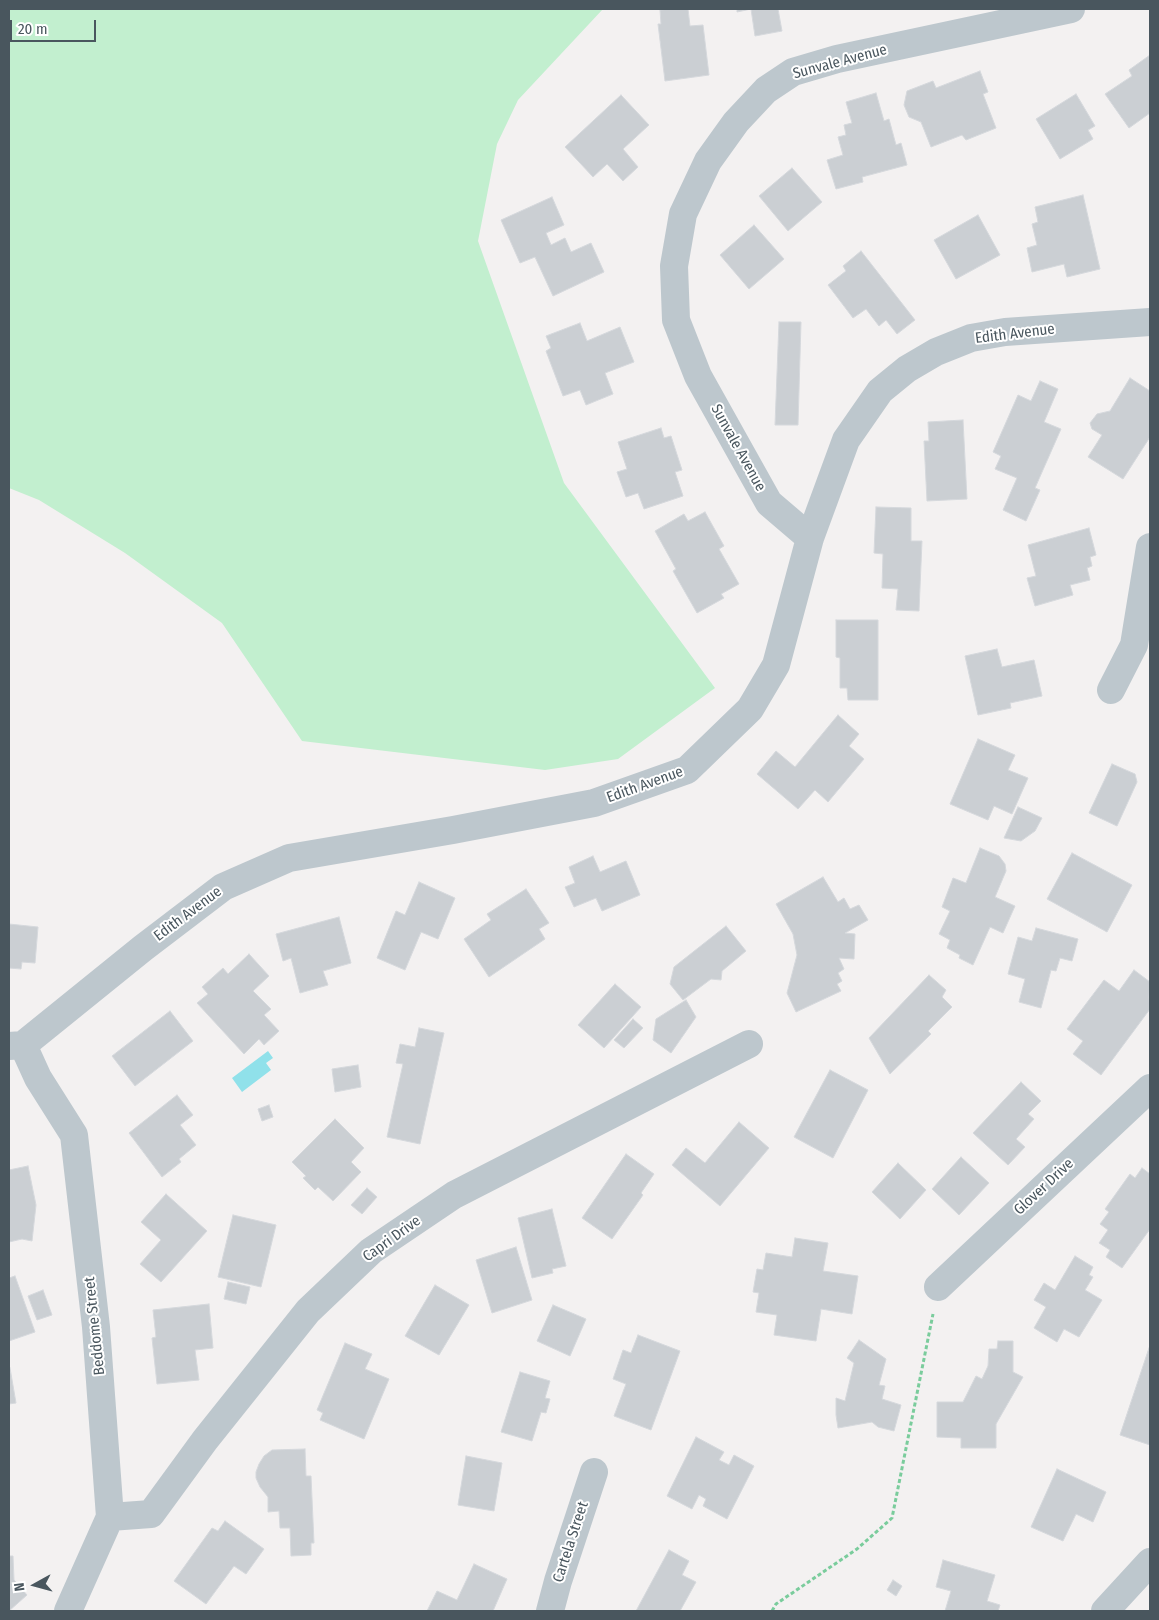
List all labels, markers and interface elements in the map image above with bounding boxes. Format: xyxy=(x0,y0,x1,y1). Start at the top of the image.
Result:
scale bar xyxy=(12,10,99,42)
text: 20 m xyxy=(18,20,48,38)
street label: Sunvale Avenue xyxy=(791,41,889,83)
street label: Edith Avenue xyxy=(974,320,1056,348)
street label: Sunvale Avenue xyxy=(707,401,769,495)
street label: Edith Avenue xyxy=(604,763,686,807)
street label: Edith Avenue xyxy=(151,883,225,945)
street label: Glover Drive xyxy=(1010,1155,1078,1219)
street label: Capri Drive xyxy=(360,1212,424,1266)
street label: Beddome Street xyxy=(81,1276,109,1376)
street label: Cartela Street xyxy=(549,1499,593,1585)
north arrow xyxy=(10,1560,60,1610)
text: N xyxy=(11,1582,29,1592)

